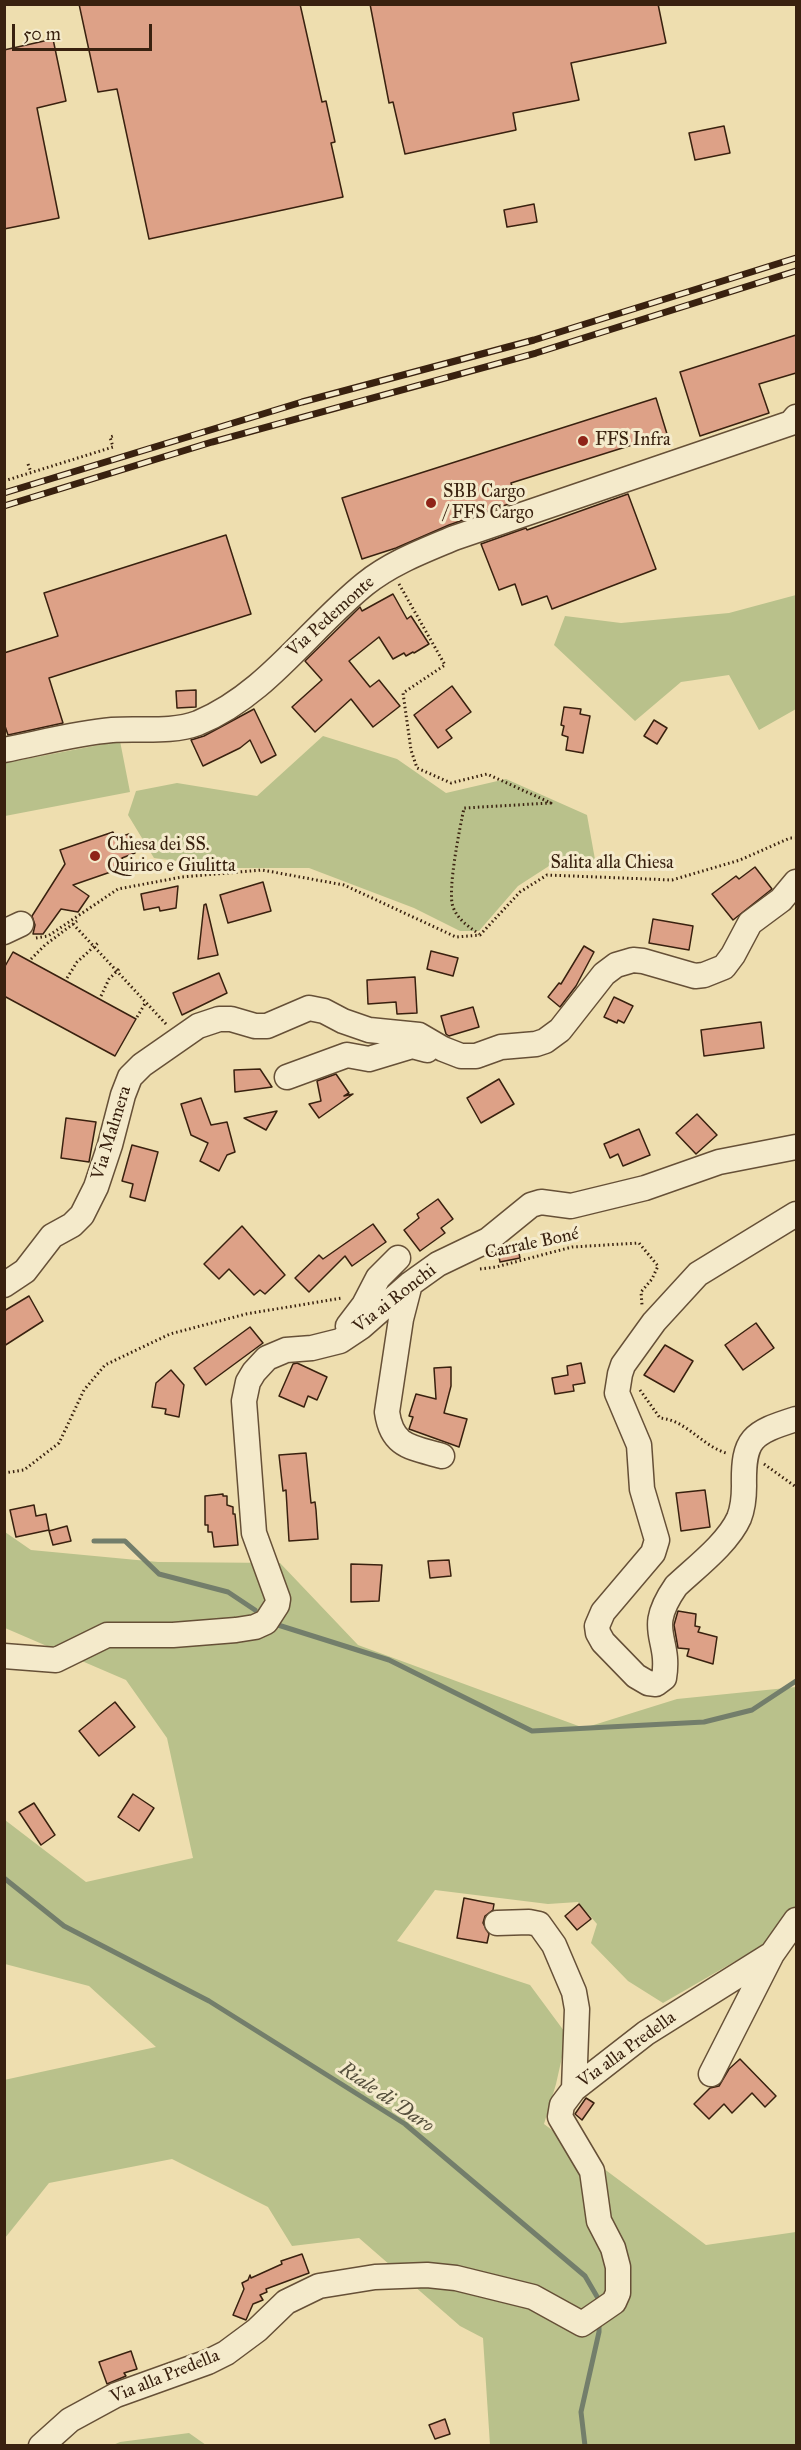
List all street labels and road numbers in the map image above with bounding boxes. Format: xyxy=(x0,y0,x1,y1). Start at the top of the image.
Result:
street label: Via Pedemonte xyxy=(283,572,379,662)
street label: Salita alla Chiesa xyxy=(550,853,674,875)
street label: Via Malmera xyxy=(88,1084,136,1182)
street label: Carrale Boné xyxy=(483,1224,581,1264)
street label: Via ai Ronchi xyxy=(349,1260,441,1338)
street label: Via alla Predella xyxy=(574,2007,680,2093)
street label: Via alla Predella xyxy=(107,2345,223,2409)

